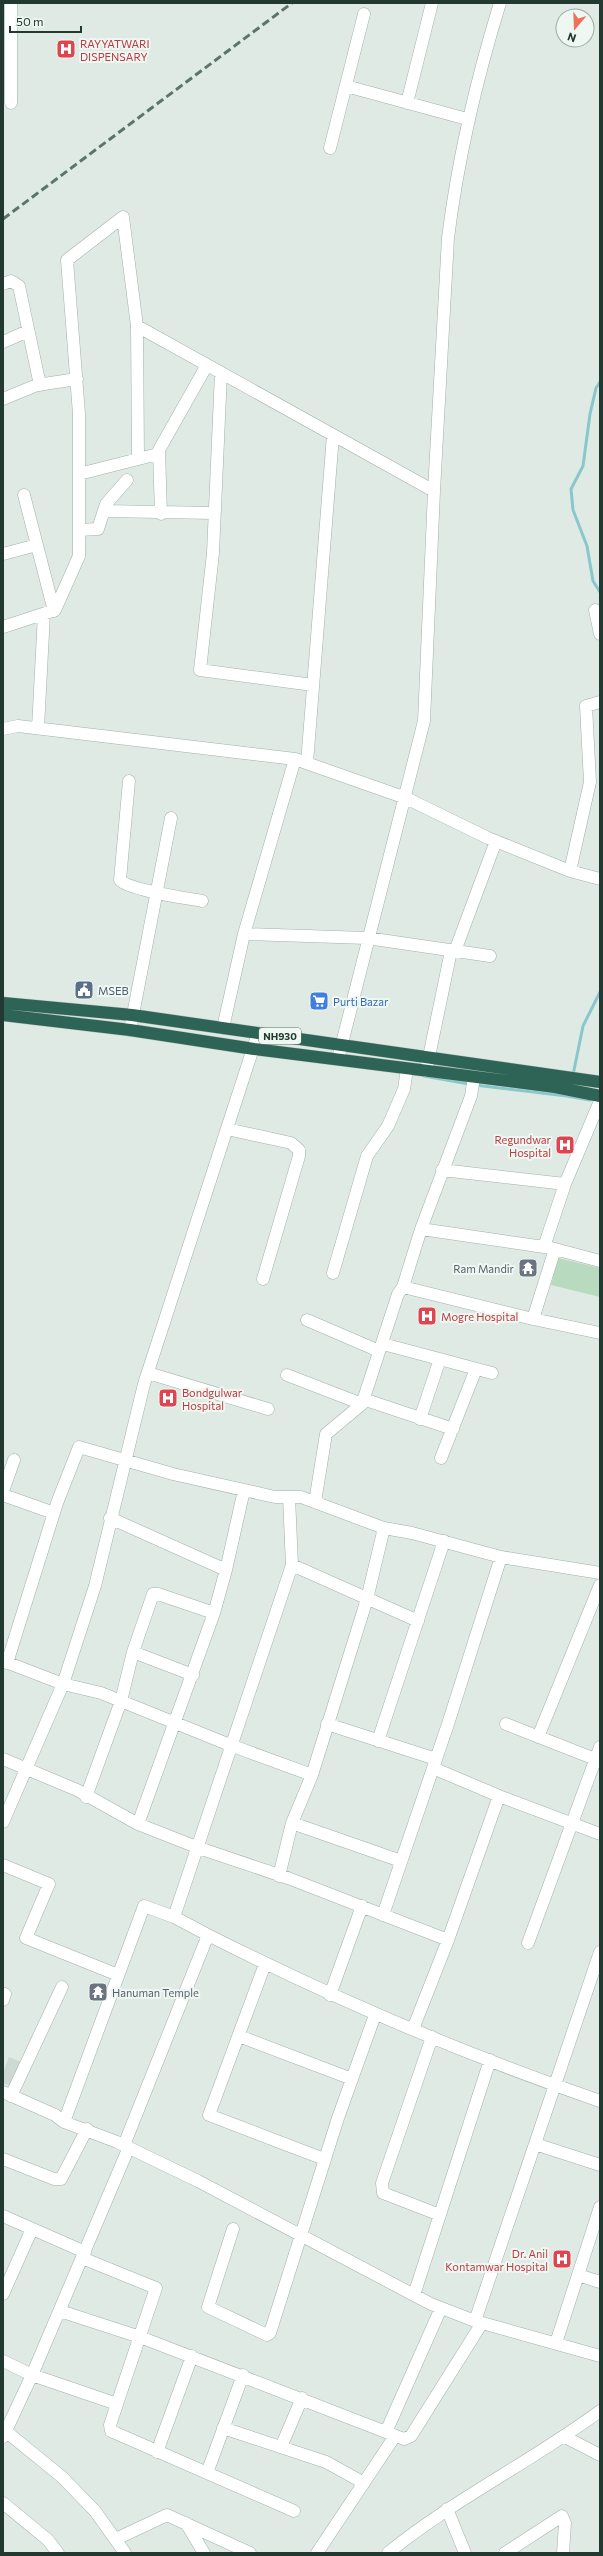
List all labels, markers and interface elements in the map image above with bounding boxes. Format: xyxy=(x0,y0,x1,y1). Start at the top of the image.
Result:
scale bar xyxy=(10,8,81,34)
north arrow xyxy=(555,8,595,48)
text: 50 m xyxy=(16,14,44,28)
text: N xyxy=(566,30,578,45)
place label: RAYYATWARI DISPENSARY xyxy=(80,37,150,63)
hospital icon: RAYYATWARI DISPENSARY xyxy=(55,38,77,60)
public building icon: MSEB xyxy=(73,979,95,1001)
place label: MSEB xyxy=(98,984,129,997)
supermarket icon: Purti Bazar xyxy=(308,990,330,1012)
place label: Purti Bazar xyxy=(333,995,389,1008)
road number: NH930 xyxy=(259,1028,301,1044)
place label: Regundwar Hospital xyxy=(495,1133,552,1159)
hospital icon: Regundwar Hospital xyxy=(554,1134,576,1156)
temple icon: Ram Mandir xyxy=(517,1257,539,1279)
place label: Ram Mandir xyxy=(453,1262,515,1275)
hospital icon: Mogre Hospital xyxy=(416,1305,438,1327)
place label: Mogre Hospital xyxy=(441,1310,518,1323)
place label: Bondgulwar Hospital xyxy=(182,1386,243,1412)
hospital icon: Bondgulwar Hospital xyxy=(157,1387,179,1409)
temple icon: Hanuman Temple xyxy=(87,1981,109,2003)
place label: Hanuman Temple xyxy=(112,1986,199,1999)
place label: Dr. Anil Kontamwar Hospital xyxy=(445,2247,548,2273)
hospital icon: Dr. Anil Kontamwar Hospital xyxy=(551,2248,573,2270)

